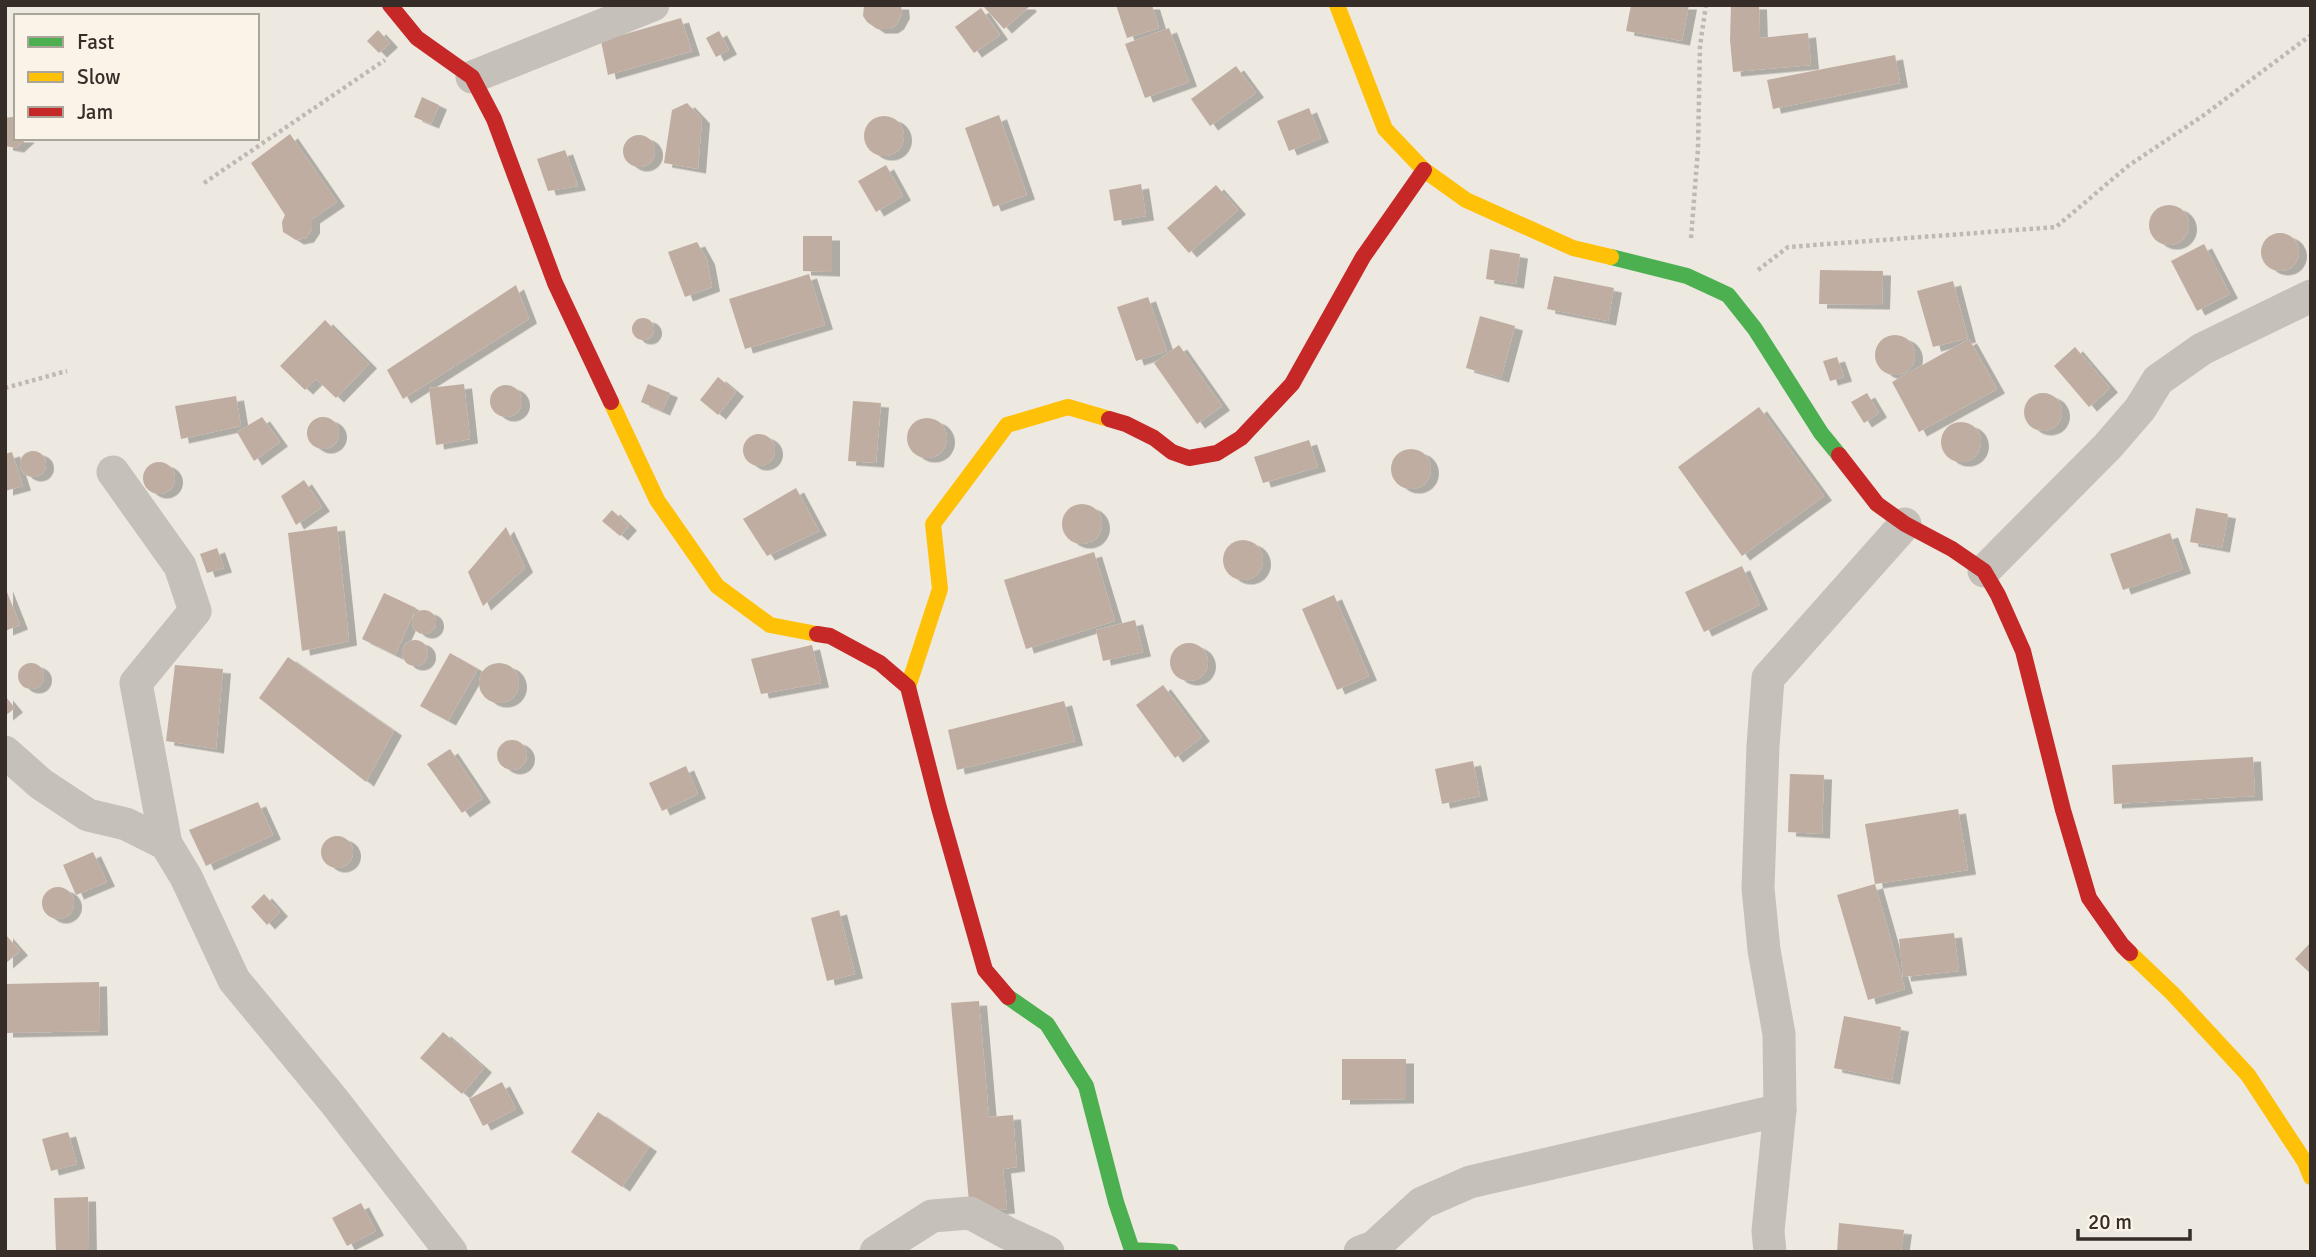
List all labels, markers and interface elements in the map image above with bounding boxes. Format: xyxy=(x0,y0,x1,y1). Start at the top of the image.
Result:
legend xyxy=(14,14,259,140)
text: Fast xyxy=(77,29,114,55)
text: Slow xyxy=(77,64,121,90)
text: Jam xyxy=(77,99,113,125)
scale bar xyxy=(2078,1198,2190,1242)
text: 20 m xyxy=(2088,1209,2132,1235)

